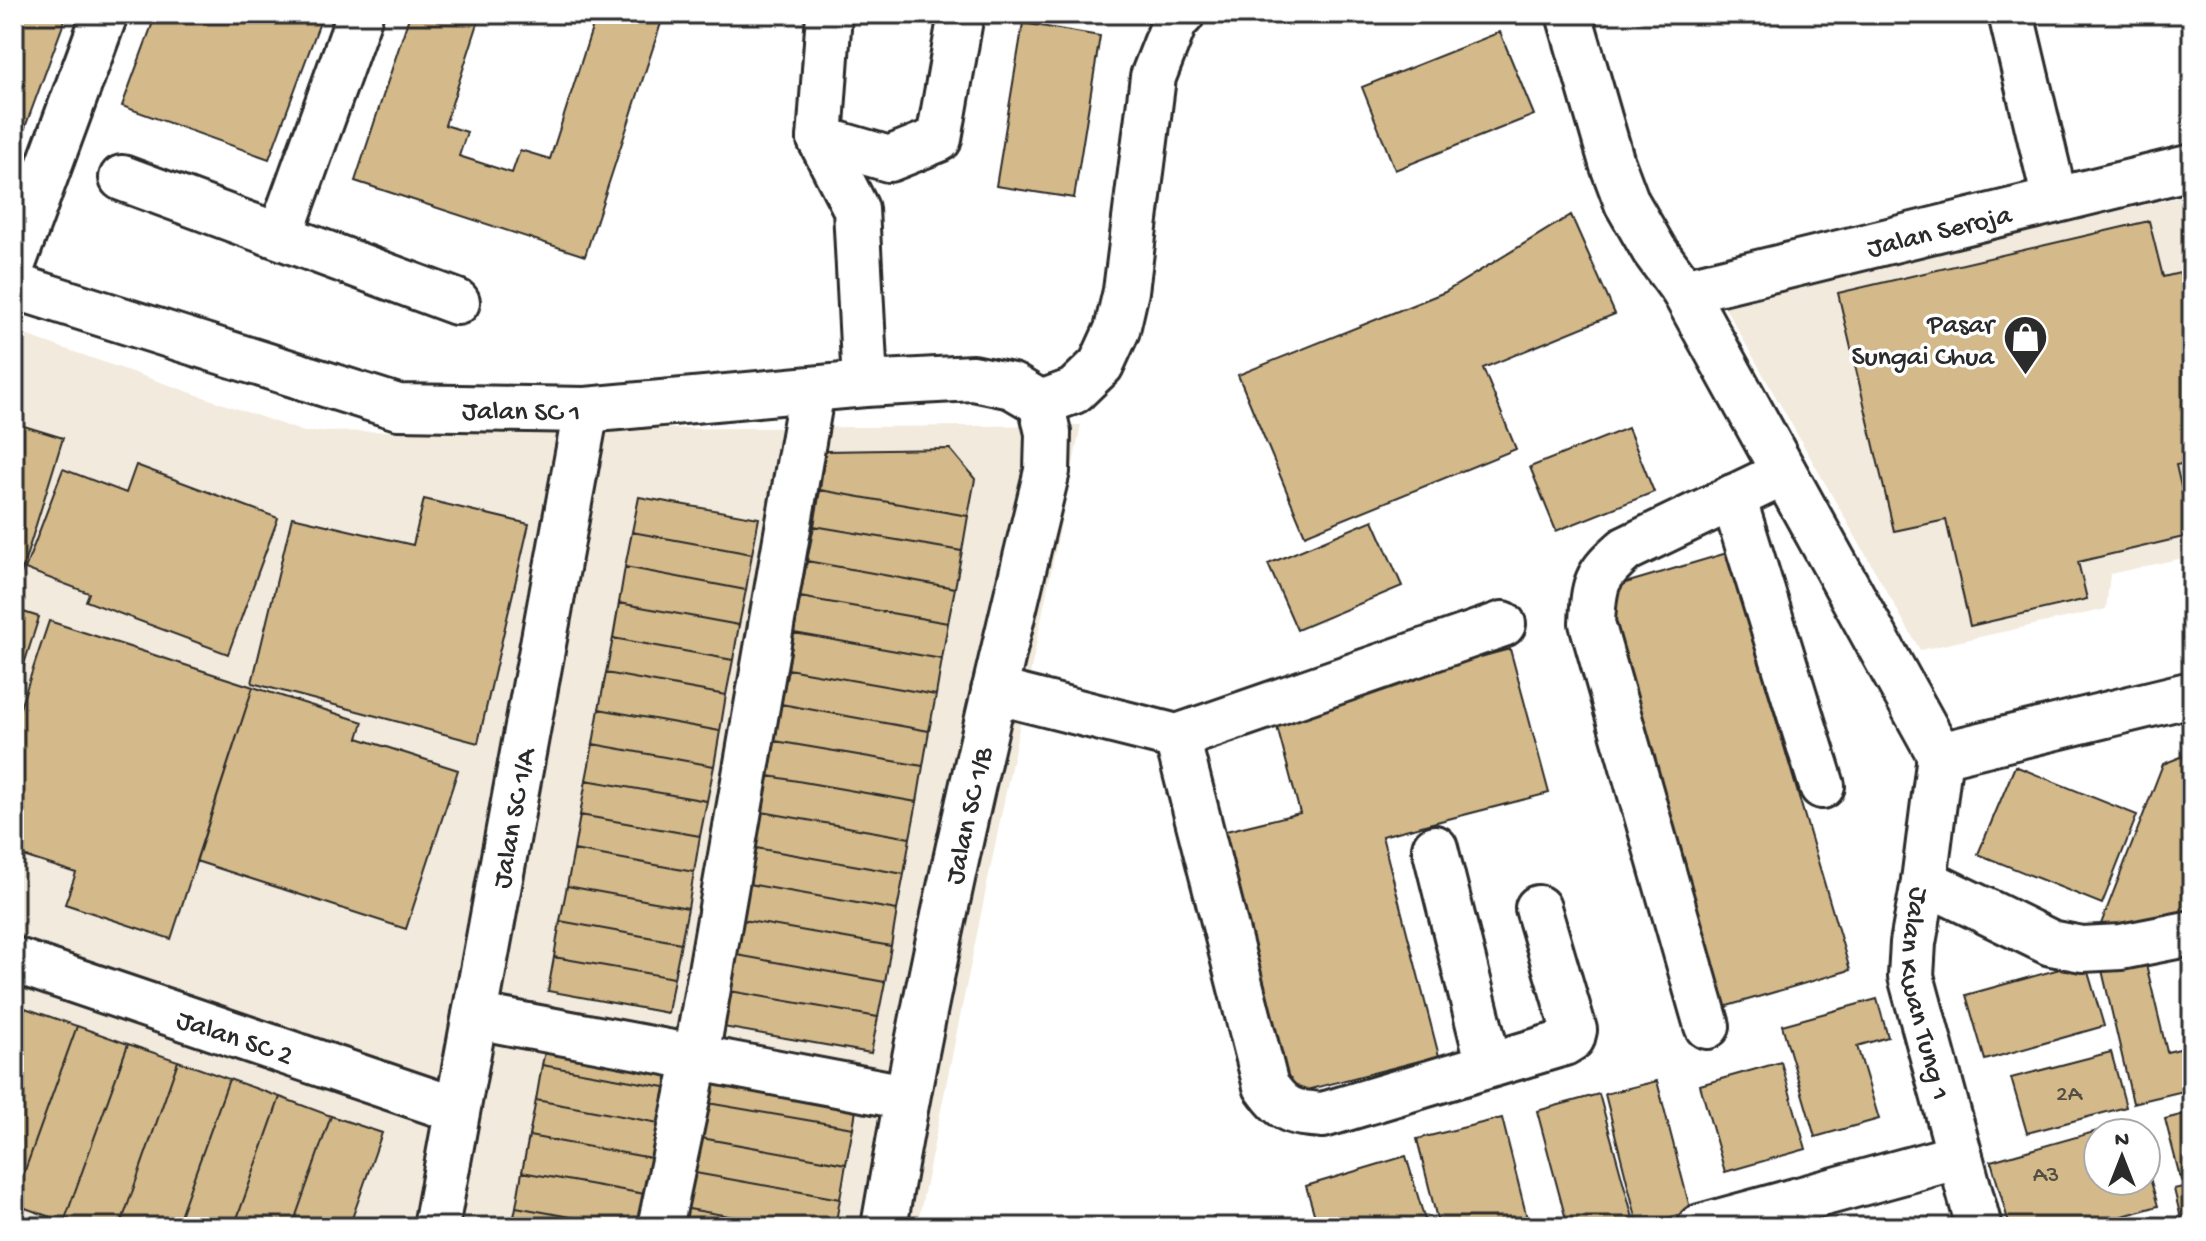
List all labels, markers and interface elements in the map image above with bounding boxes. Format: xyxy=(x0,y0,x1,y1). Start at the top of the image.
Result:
street label: Jalan Seroja xyxy=(1864,199,2017,267)
place label: Pasar Sungai Chua xyxy=(1851,310,1996,375)
shop icon: Pasar Sungai Chua xyxy=(2001,314,2049,377)
street label: Jalan SC 1 xyxy=(462,396,581,431)
street label: Jalan SC 1/B xyxy=(939,744,1002,888)
street label: Jalan SC 1/A xyxy=(487,745,545,891)
street label: Jalan Kwan Tung 1 xyxy=(1890,884,1956,1104)
street label: Jalan SC 2 xyxy=(172,1004,297,1074)
house number: 2A xyxy=(2056,1081,2084,1110)
north arrow xyxy=(2082,1117,2162,1197)
text: N xyxy=(2115,1128,2129,1154)
house number: A3 xyxy=(2033,1162,2059,1191)

